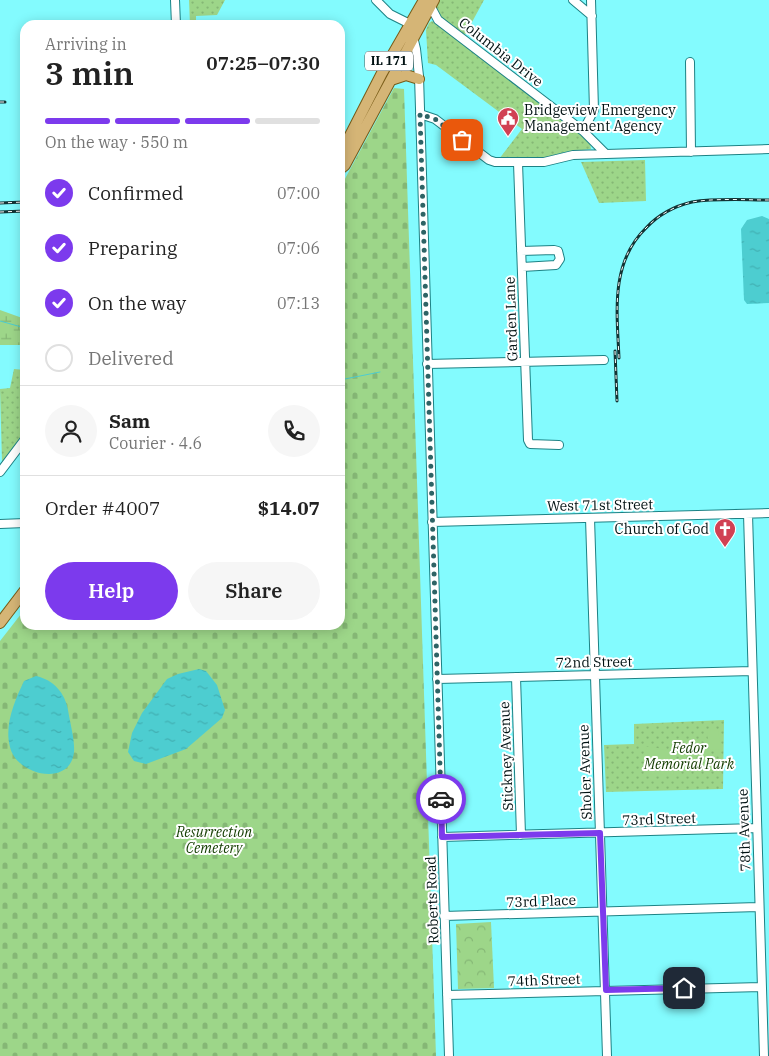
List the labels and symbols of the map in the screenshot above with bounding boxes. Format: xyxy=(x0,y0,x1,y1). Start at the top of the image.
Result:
street label: Columbia Drive xyxy=(455,13,547,91)
road number: IL 171 xyxy=(365,51,413,70)
place label: Bridgeview Emergency Management Agency xyxy=(524,101,676,135)
public building icon: Bridgeview Emergency Management Agency xyxy=(496,106,520,137)
pin xyxy=(441,119,483,161)
street label: Garden Lane xyxy=(501,276,521,362)
street label: West 71st Street xyxy=(547,495,653,515)
church icon: Church of God xyxy=(713,517,737,548)
place label: Church of God xyxy=(615,520,709,538)
street label: 72nd Street xyxy=(555,652,633,672)
street label: Stickney Avenue xyxy=(495,701,517,811)
street label: Sholer Avenue xyxy=(574,724,596,820)
park label: Fedor Memorial Park xyxy=(643,739,735,773)
courier xyxy=(416,774,466,824)
street label: 78th Avenue xyxy=(734,788,754,872)
street label: 73rd Street xyxy=(622,809,696,829)
park label: Resurrection Cemetery xyxy=(175,823,252,857)
street label: Roberts Road xyxy=(421,855,443,944)
street label: 73rd Place xyxy=(506,891,576,911)
pin xyxy=(663,967,705,1009)
street label: 74th Street xyxy=(507,970,581,990)

